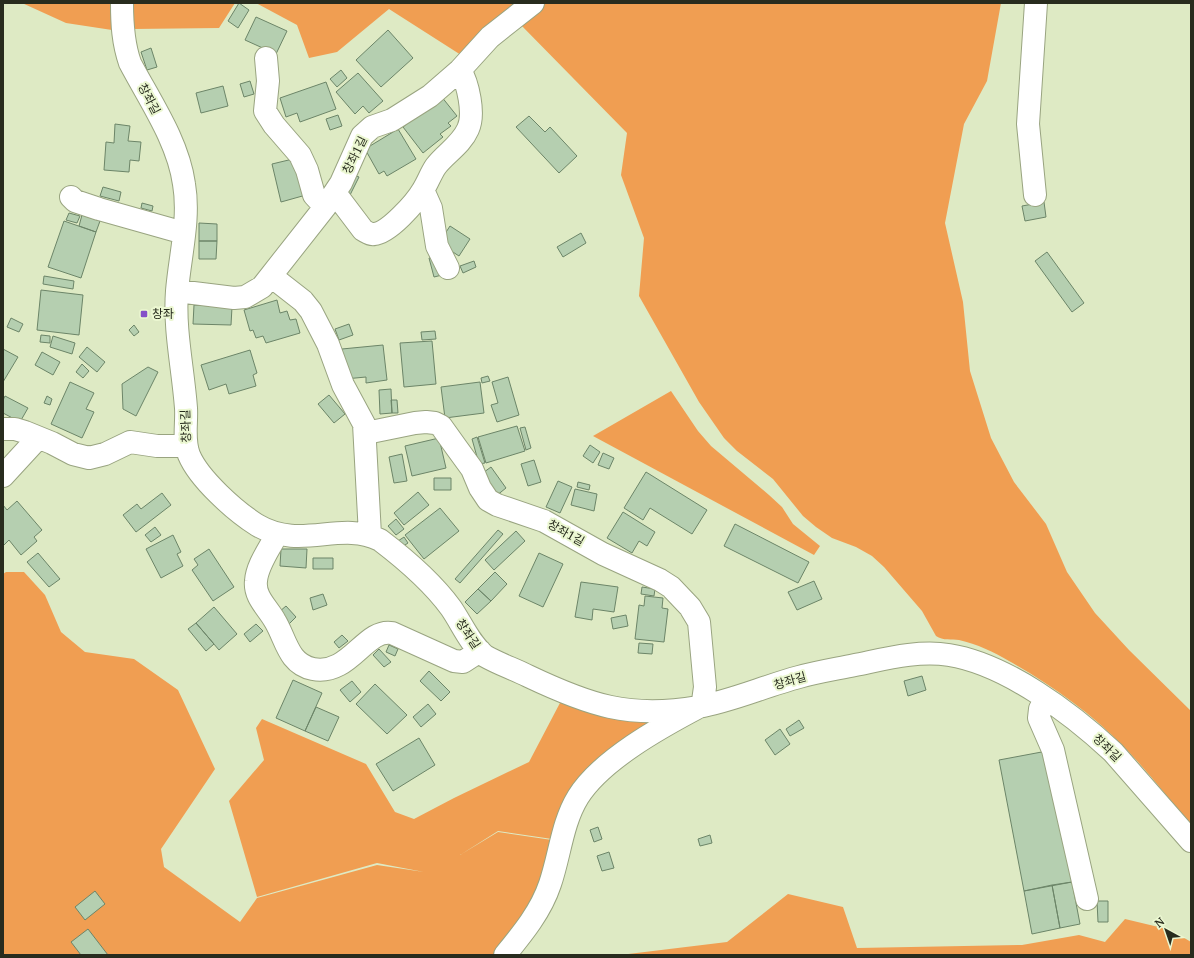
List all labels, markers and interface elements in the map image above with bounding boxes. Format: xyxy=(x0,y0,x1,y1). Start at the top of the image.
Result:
street label: 창좌길 xyxy=(134,80,165,117)
street label: 창좌1길 xyxy=(338,133,371,176)
place label: 창좌 xyxy=(152,305,174,322)
marker: 창좌 xyxy=(139,309,149,319)
street label: 창좌길 xyxy=(176,409,195,443)
street label: 창좌1길 xyxy=(545,515,588,550)
street label: 창좌길 xyxy=(452,615,485,652)
street label: 창좌길 xyxy=(772,668,808,693)
street label: 창좌길 xyxy=(1090,730,1125,765)
north arrow xyxy=(1146,910,1186,950)
text: N xyxy=(1151,913,1168,930)

